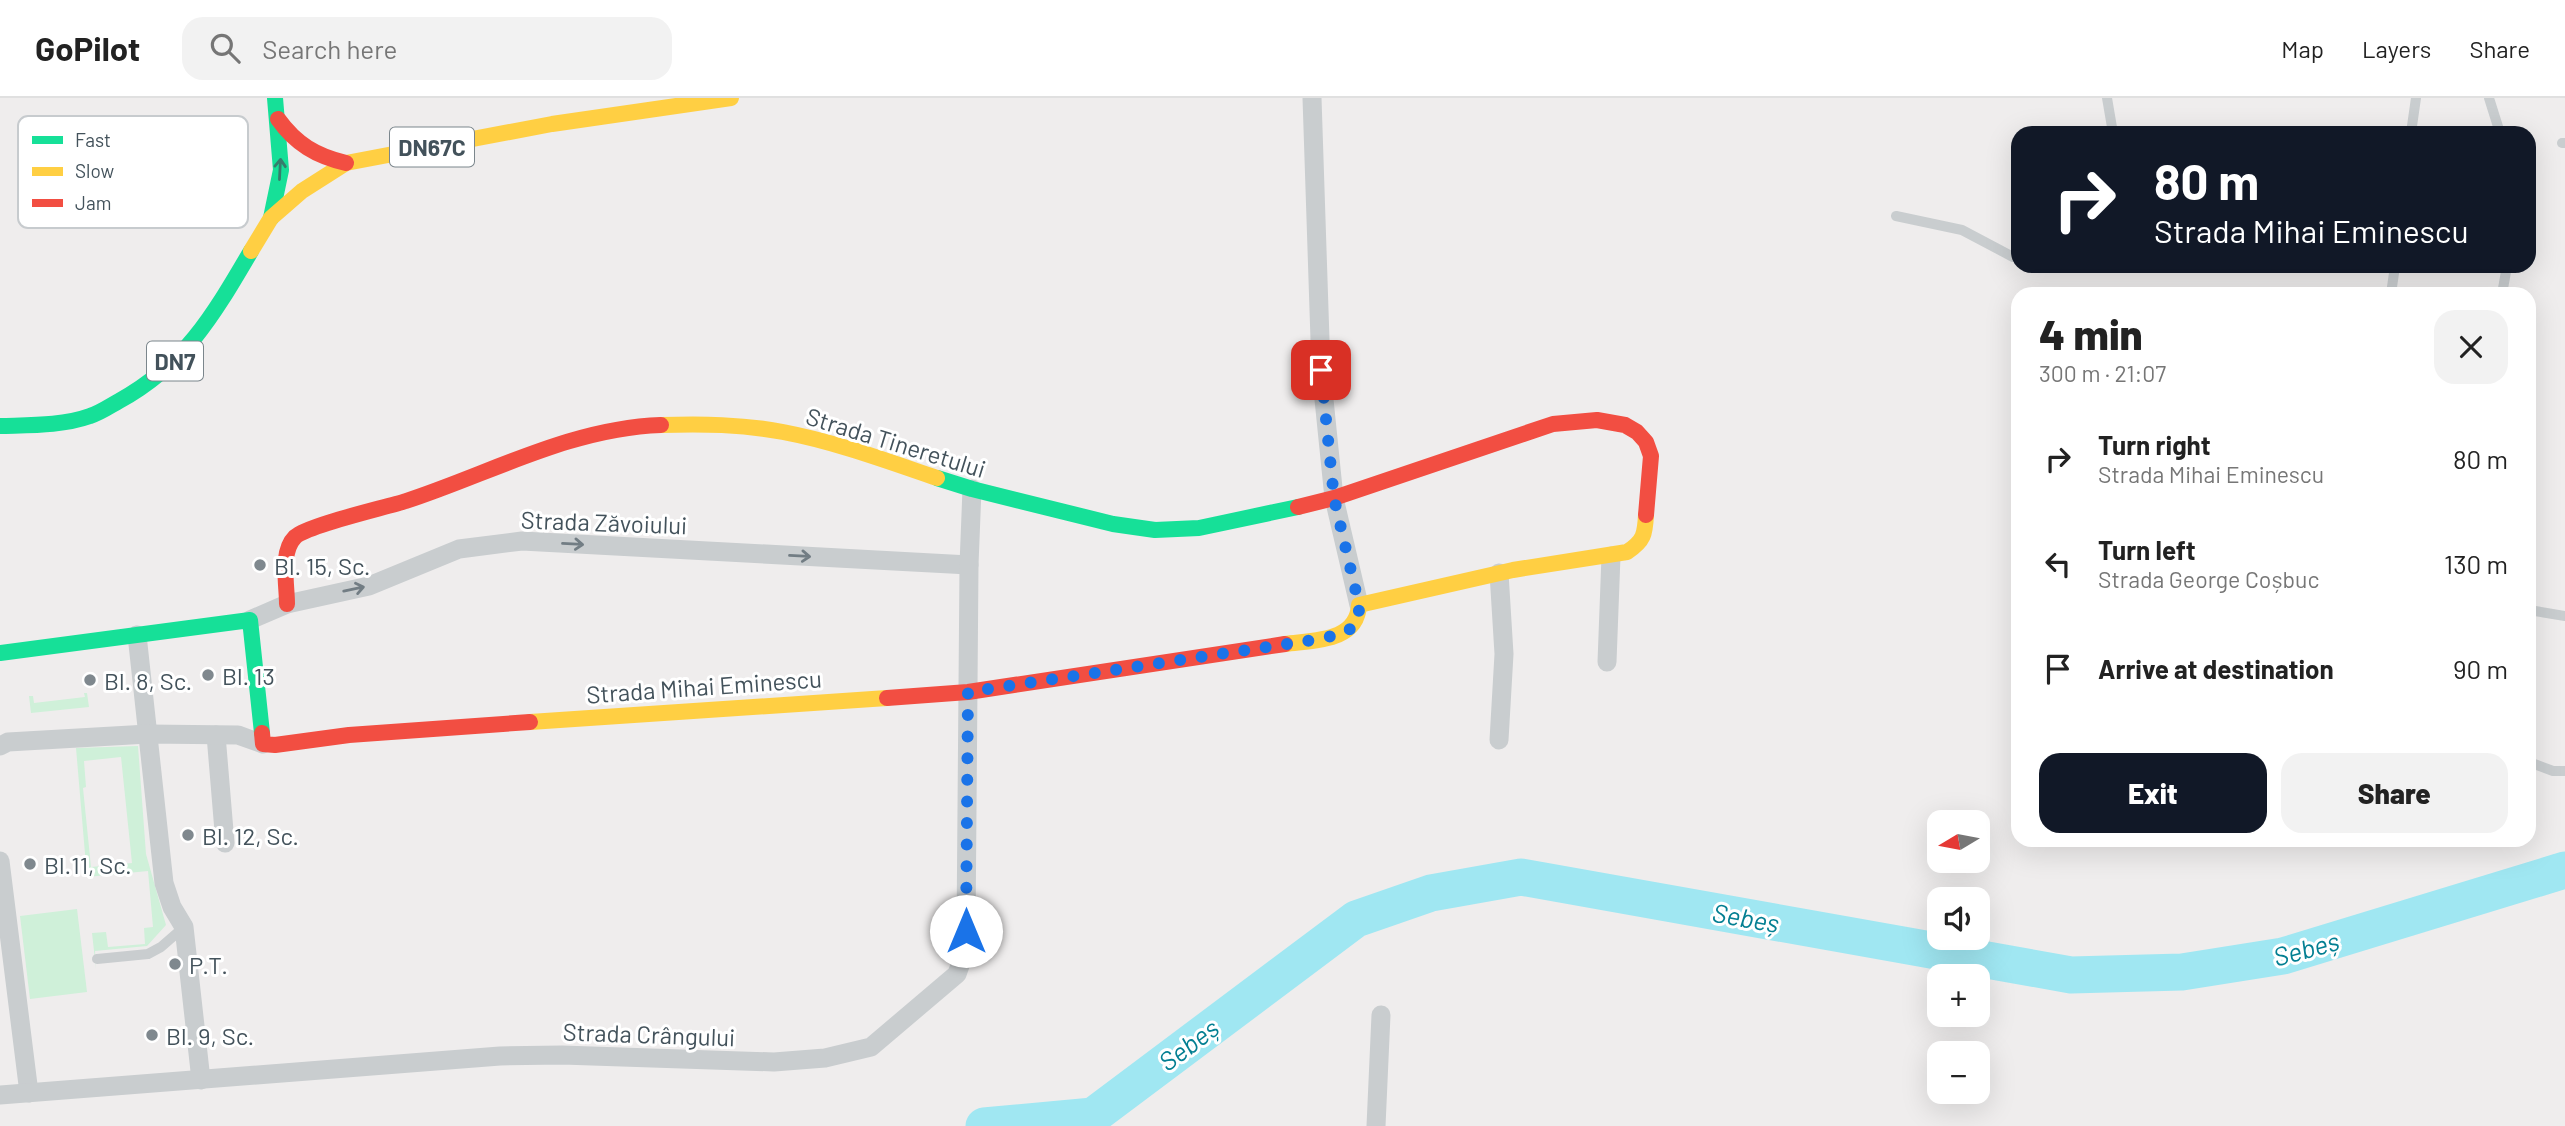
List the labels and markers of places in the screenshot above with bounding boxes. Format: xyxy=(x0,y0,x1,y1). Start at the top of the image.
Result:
pin xyxy=(1291,340,1351,400)
place label: Bl. 15, Sc. xyxy=(274,551,370,580)
marker: Bl. 15, Sc. xyxy=(252,557,268,573)
place label: Bl. 13 xyxy=(222,661,275,690)
place label: Bl. 8, Sc. xyxy=(104,666,192,695)
marker: Bl. 13 xyxy=(200,667,216,683)
marker: Bl. 8, Sc. xyxy=(82,672,98,688)
place label: Bl. 12, Sc. xyxy=(202,821,299,850)
marker: Bl. 12, Sc. xyxy=(180,827,196,843)
place label: Bl.11, Sc. xyxy=(44,850,132,879)
marker: Bl.11, Sc. xyxy=(22,856,38,872)
place label: P.T. xyxy=(189,950,228,979)
marker: P.T. xyxy=(167,956,183,972)
place label: Bl. 9, Sc. xyxy=(166,1021,254,1050)
marker: Bl. 9, Sc. xyxy=(144,1027,160,1043)

